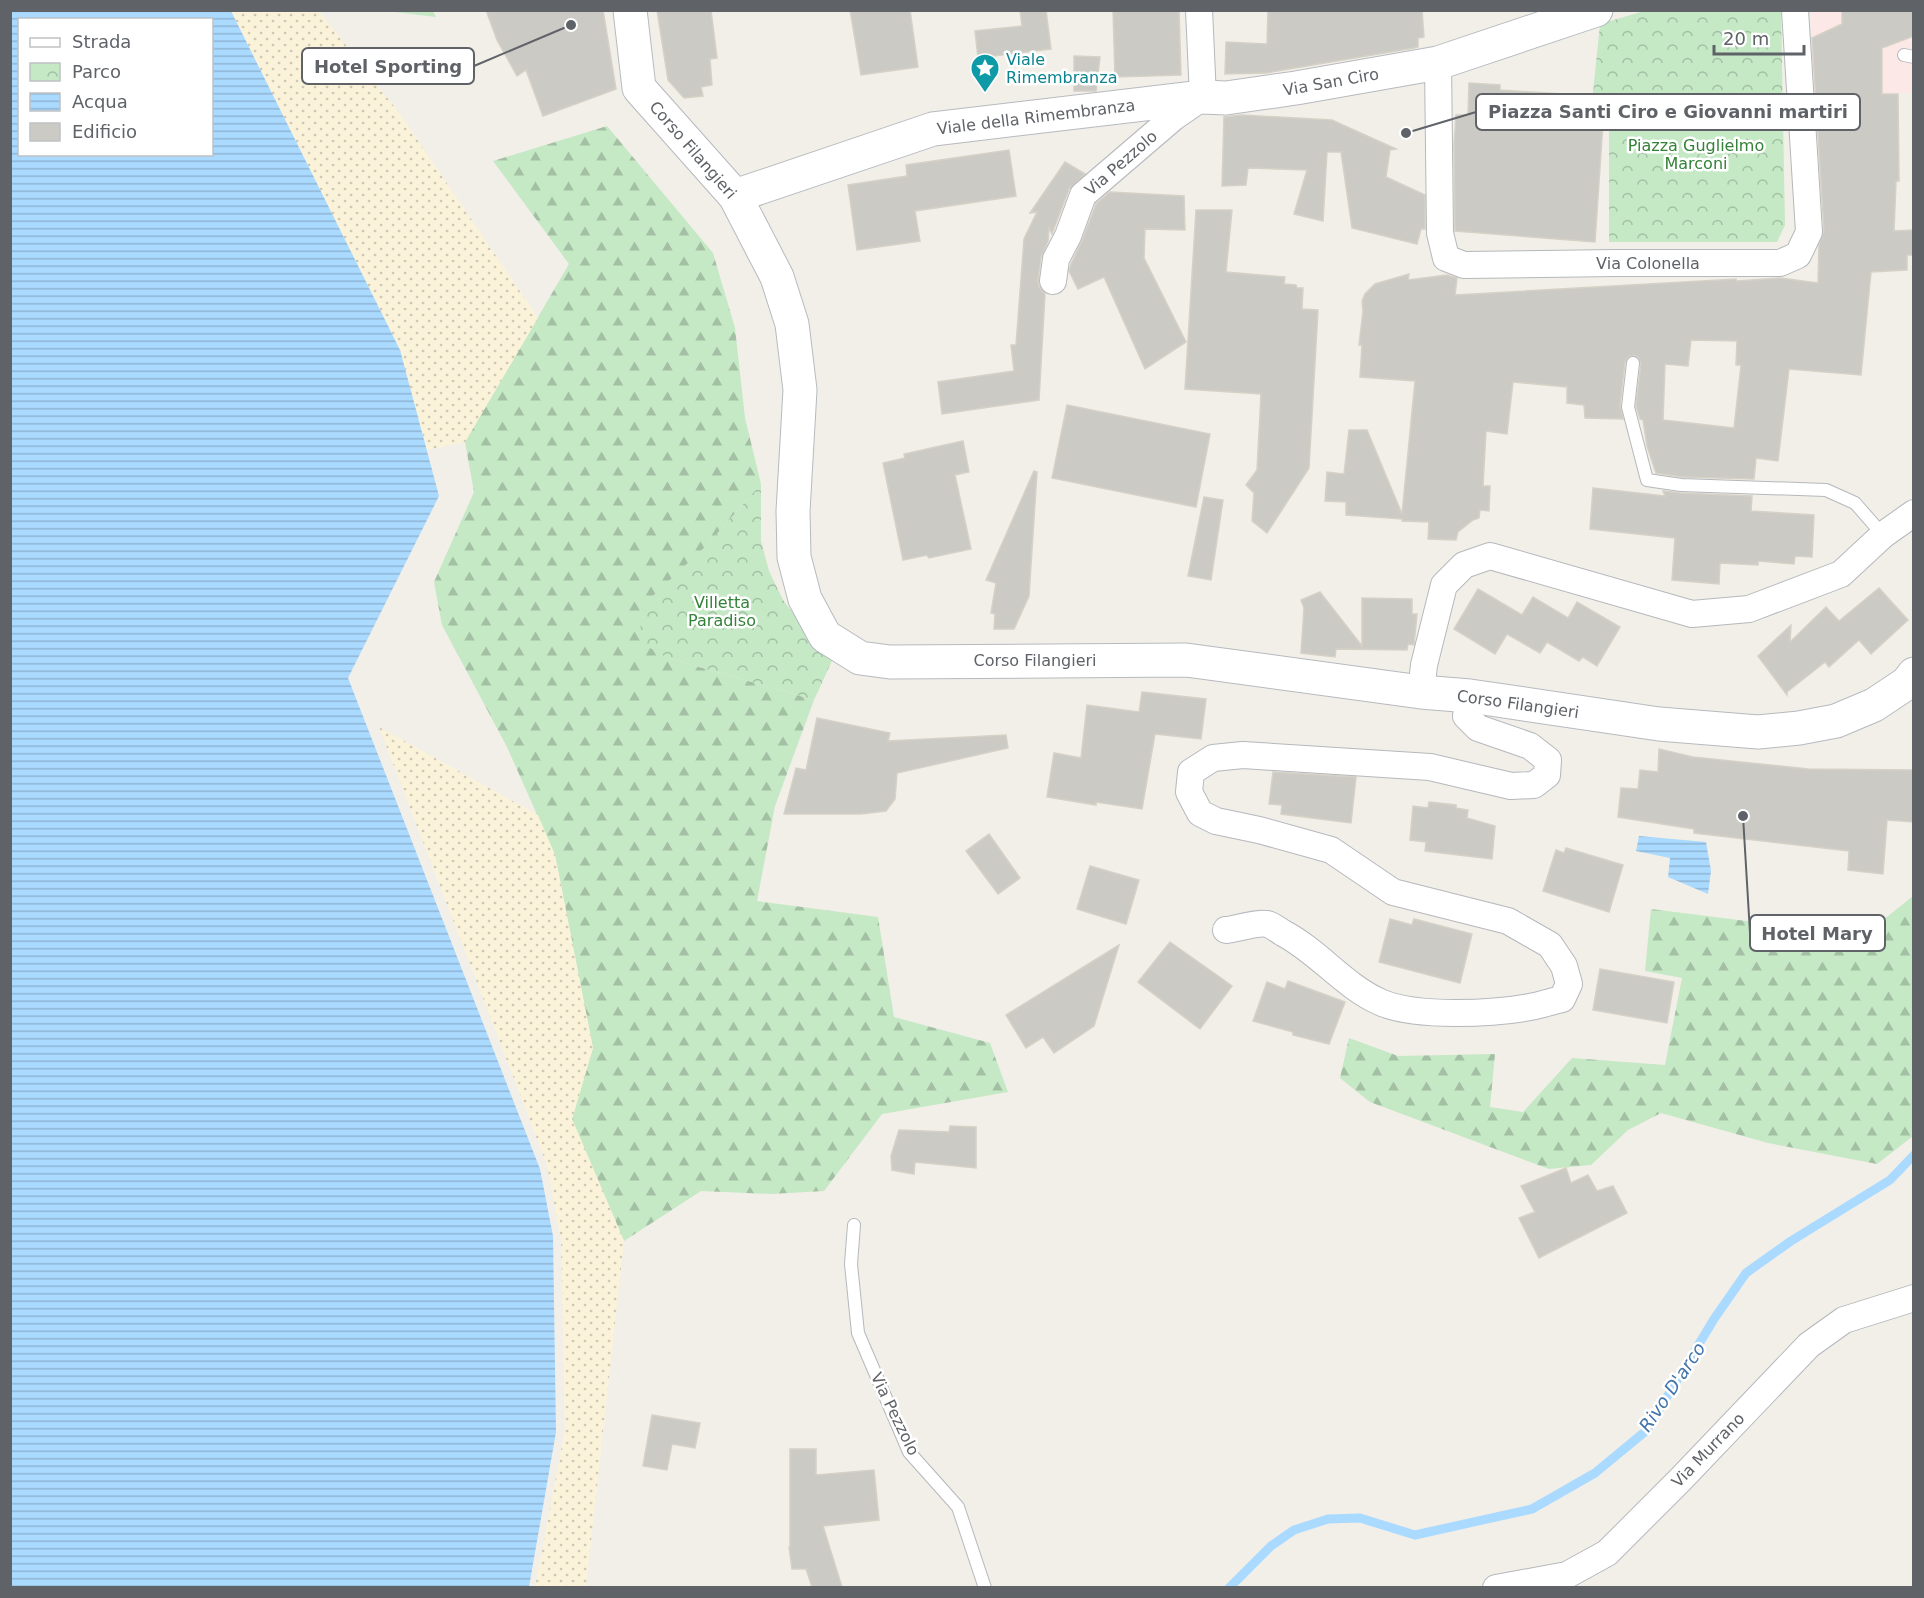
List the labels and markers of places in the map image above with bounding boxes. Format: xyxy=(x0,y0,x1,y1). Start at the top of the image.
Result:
callout: Hotel Sporting xyxy=(302,48,474,84)
place label: Viale Rimembranza xyxy=(1006,50,1117,87)
place icon: Viale Rimembranza xyxy=(969,52,1001,94)
callout: Piazza Santi Ciro e Giovanni martiri xyxy=(1476,94,1860,130)
callout: Hotel Mary xyxy=(1750,915,1885,951)

